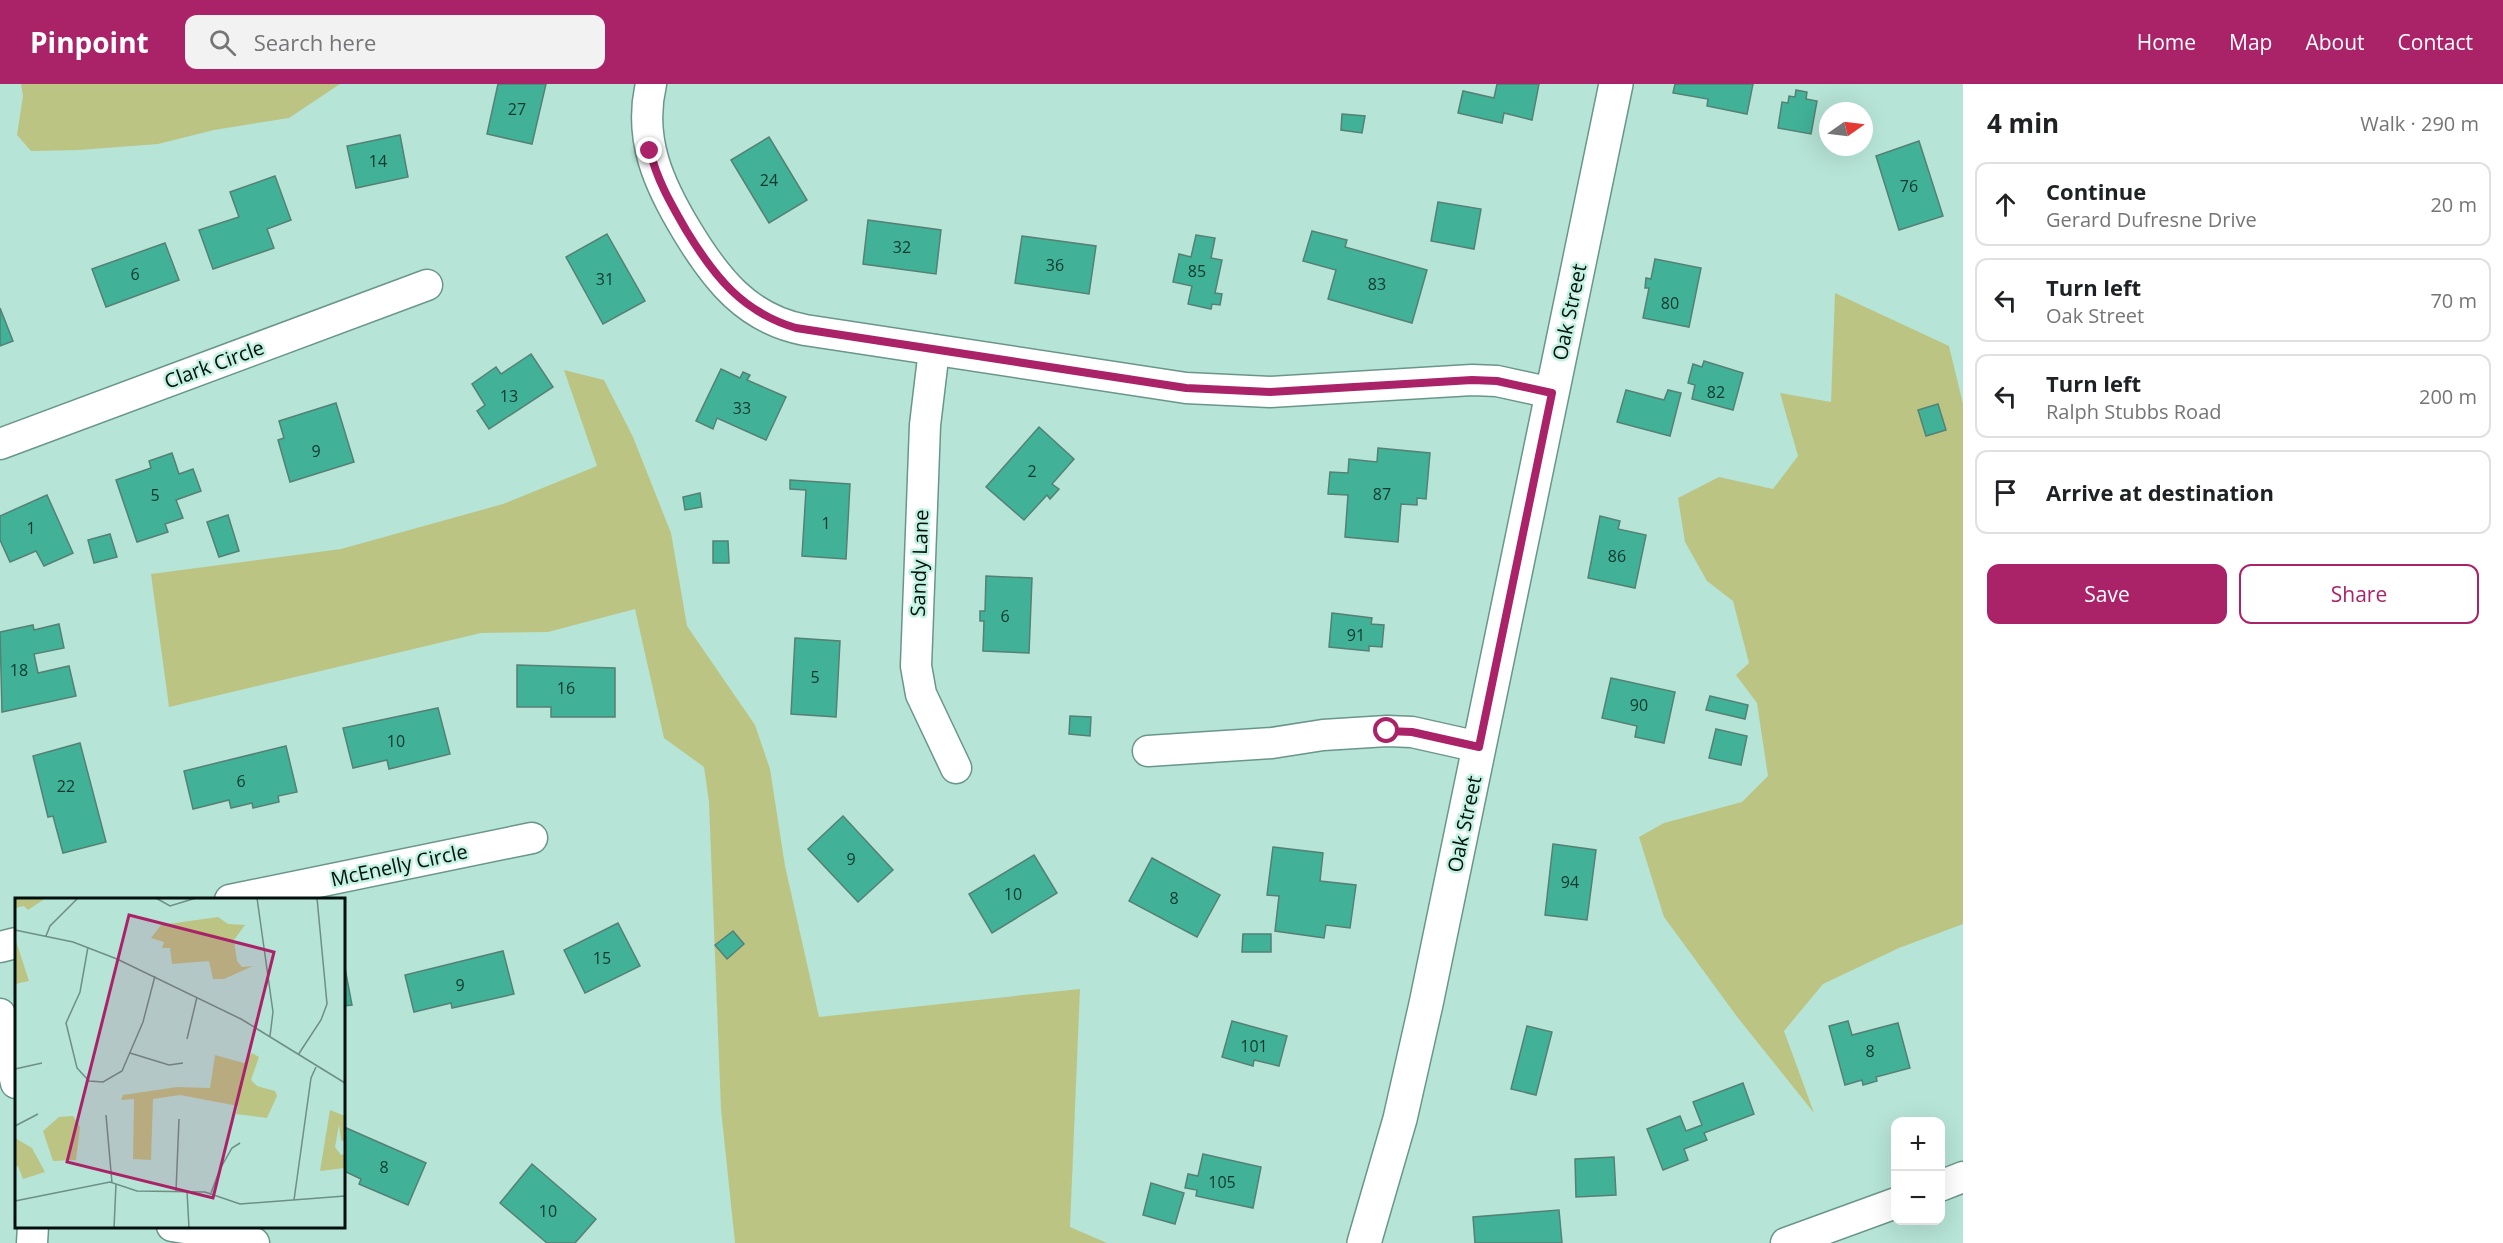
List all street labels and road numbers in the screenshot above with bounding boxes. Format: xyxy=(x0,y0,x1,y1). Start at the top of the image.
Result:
street label: Oak Street xyxy=(1546,261,1592,363)
street label: Clark Circle xyxy=(160,333,268,395)
street label: Sandy Lane xyxy=(904,509,934,617)
street label: Oak Street xyxy=(1441,773,1487,875)
street label: McEnelly Circle xyxy=(328,837,470,893)

